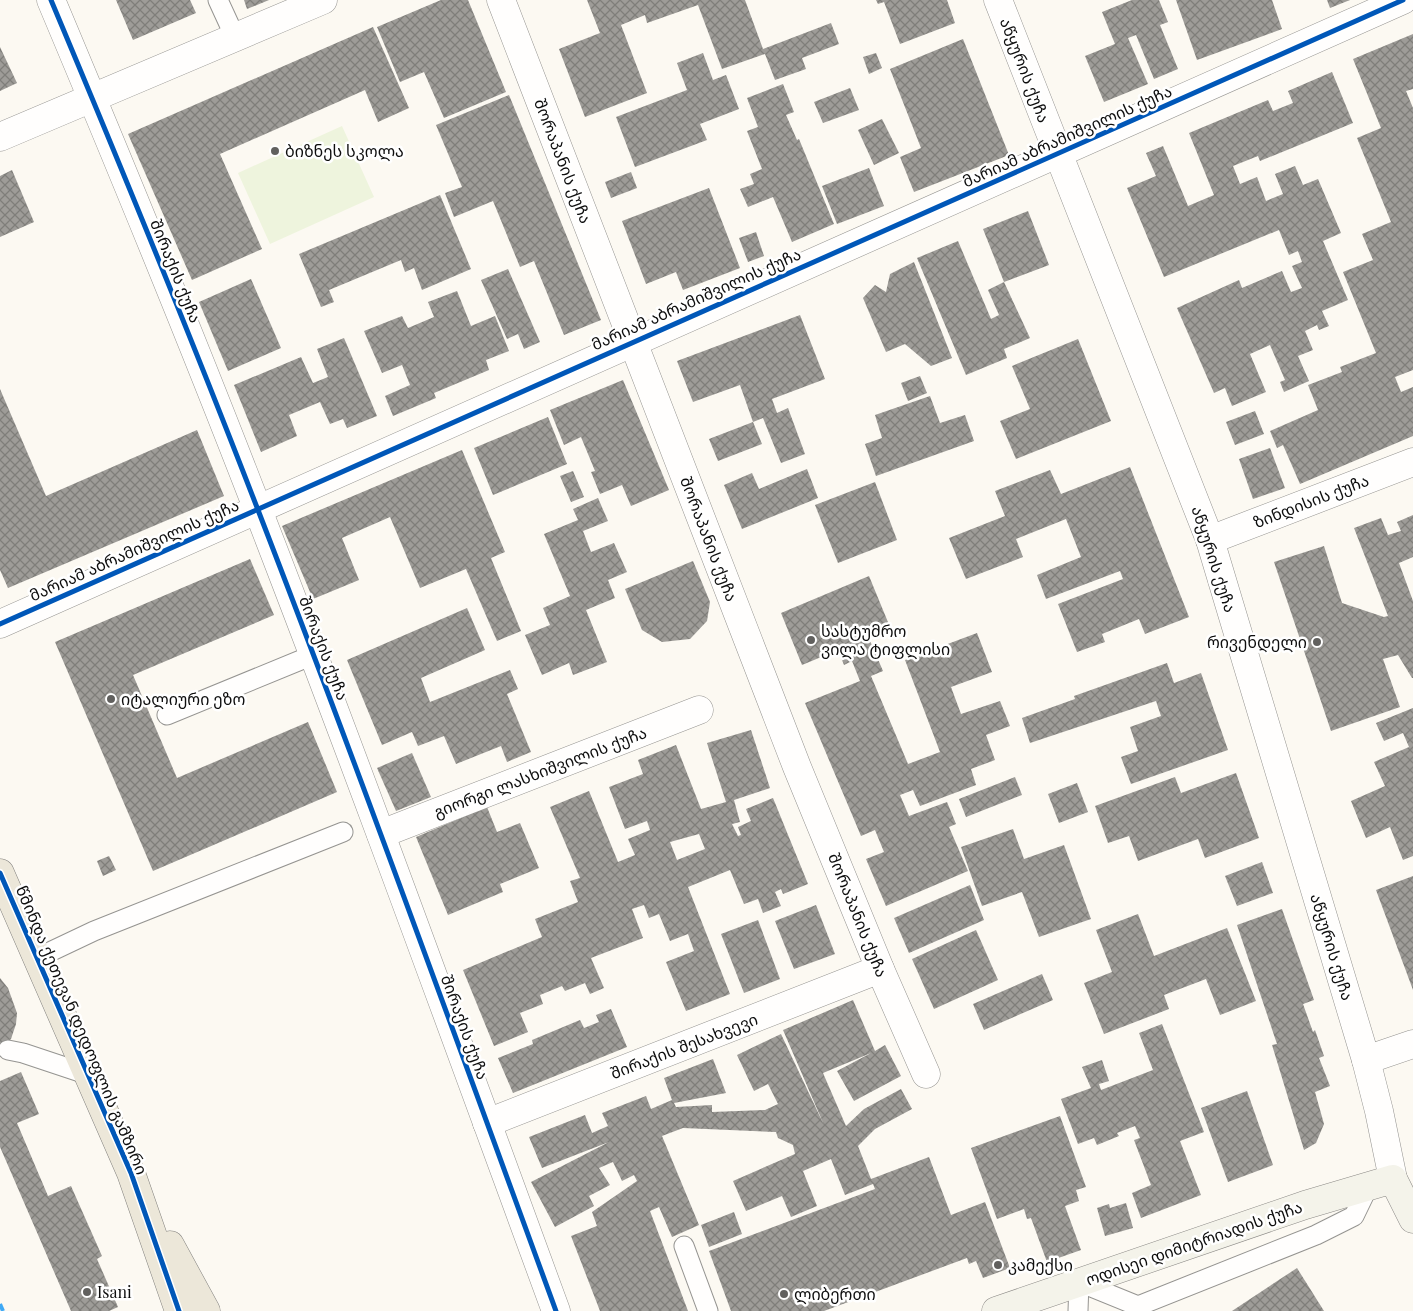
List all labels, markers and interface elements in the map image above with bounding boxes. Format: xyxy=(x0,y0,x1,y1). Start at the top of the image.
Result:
street label: აწყურის ქუჩა xyxy=(996,14,1055,125)
street label: მარიამ აბრამიშვილის ქუჩა xyxy=(959,80,1175,192)
street label: შორაპანის ქუჩა xyxy=(530,95,597,226)
place label: ბიზნეს სკოლა xyxy=(285,140,404,162)
marker: ბიზნეს სკოლა xyxy=(269,145,281,157)
street label: შირაქის ქუჩა xyxy=(146,216,207,326)
street label: მარიამ აბრამიშვილის ქუჩა xyxy=(588,243,804,355)
street label: ზინდისის ქუჩა xyxy=(1250,469,1372,533)
street label: შორაპანის ქუჩა xyxy=(676,473,743,604)
street label: მარიამ აბრამიშვილის ქუჩა xyxy=(26,494,242,606)
street label: აწყურის ქუჩა xyxy=(1187,503,1242,615)
street label: შირაქის ქუჩა xyxy=(295,593,354,703)
place label: სასტუმრო ვილა ტიფლისი xyxy=(821,620,950,660)
place label: რივენდელი xyxy=(1207,631,1307,653)
marker: სასტუმრო ვილა ტიფლისი xyxy=(805,634,817,646)
marker: რივენდელი xyxy=(1311,636,1323,648)
place label: იტალიური ეზო xyxy=(121,688,245,710)
marker: იტალიური ეზო xyxy=(105,693,117,705)
street label: გიორგი ლასხიშვილის ქუჩა xyxy=(430,721,650,823)
street label: შორაპანის ქუჩა xyxy=(824,850,893,980)
street label: წმინდა ქეთევან დედოფლის გამზირი xyxy=(11,882,153,1178)
street label: აწყურის ქუჩა xyxy=(1306,891,1359,1003)
street label: შირაქის ქუჩა xyxy=(437,972,494,1082)
street label: შირაქის შესახვევი xyxy=(607,1008,760,1083)
street label: ოდისეი დიმიტრიადის ქუჩა xyxy=(1083,1196,1305,1290)
place label: კამექსი xyxy=(1008,1254,1073,1275)
marker: კამექსი xyxy=(992,1259,1004,1271)
place label: Isani xyxy=(97,1281,132,1302)
place label: ლიბერთი xyxy=(794,1283,876,1305)
marker: Isani xyxy=(81,1286,93,1298)
marker: ლიბერთი xyxy=(778,1288,790,1300)

